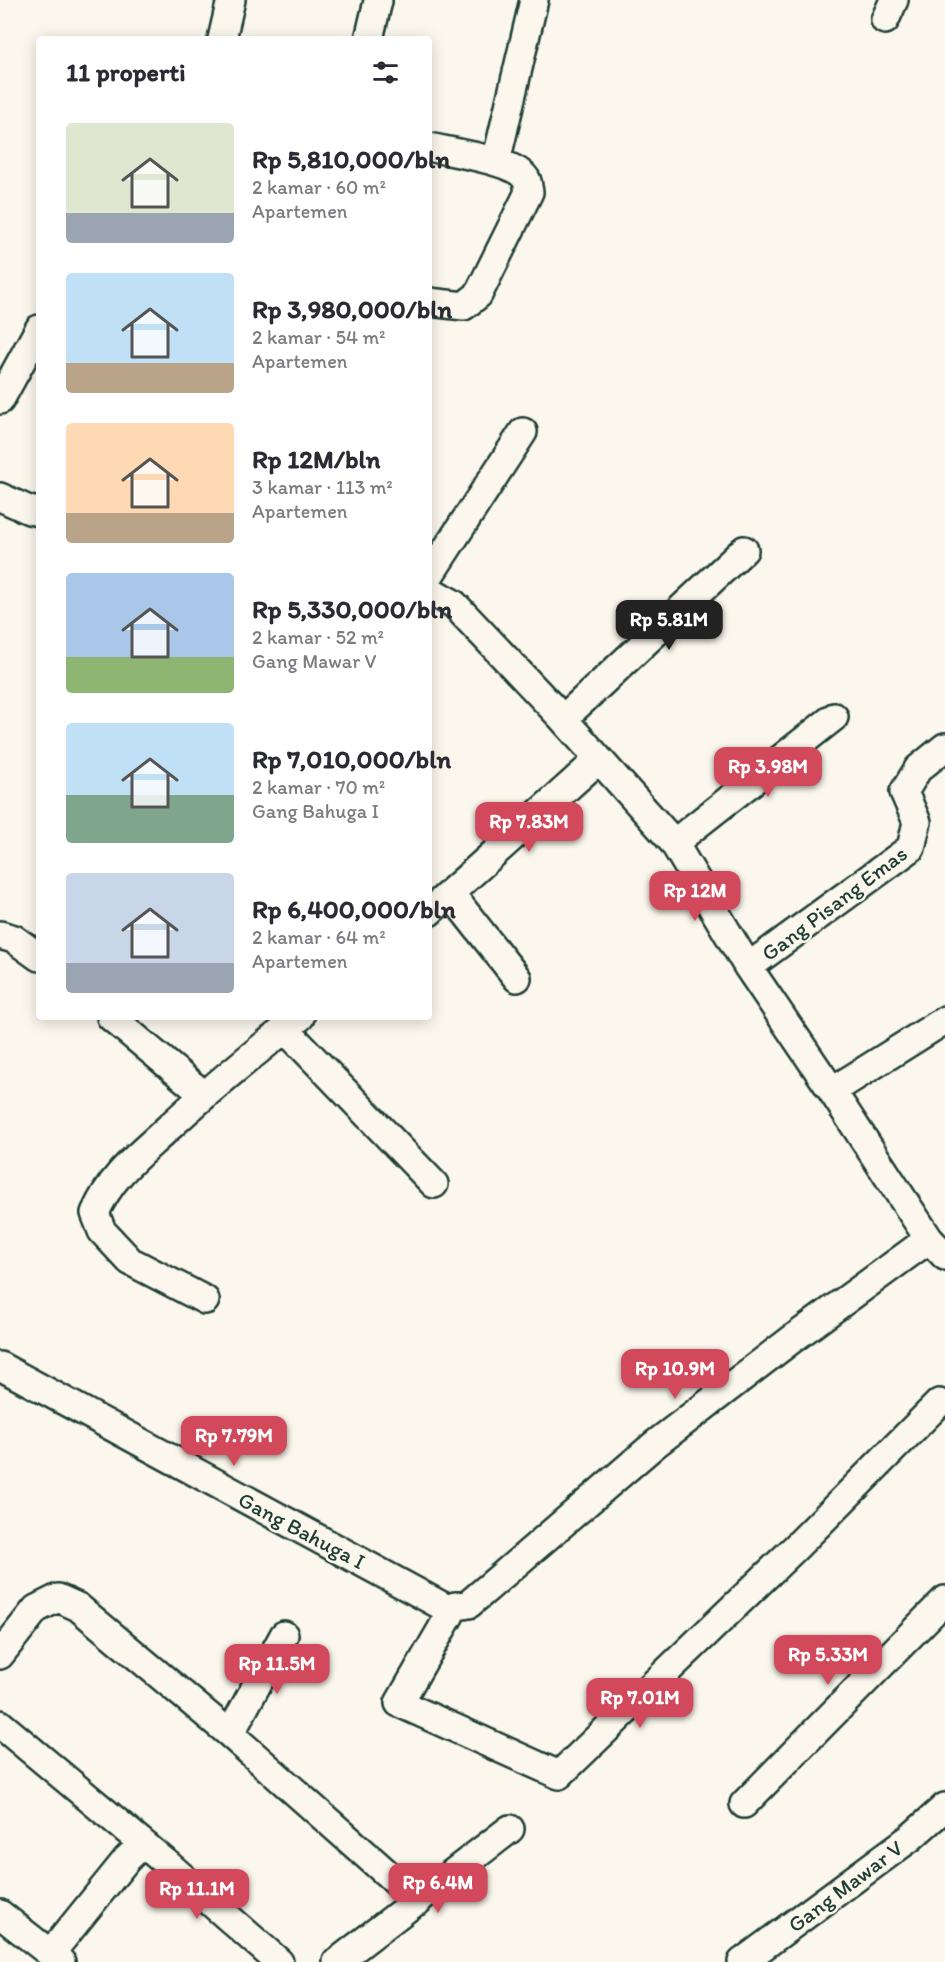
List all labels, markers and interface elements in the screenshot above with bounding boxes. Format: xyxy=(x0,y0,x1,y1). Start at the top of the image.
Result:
text: 11 properti xyxy=(66,56,186,88)
icon: filters xyxy=(369,56,402,89)
text: Rp 5,810,000/bln xyxy=(252,143,450,175)
icon: home xyxy=(114,147,186,219)
text: 2 kamar · 60 m² xyxy=(252,175,386,199)
text: Apartemen xyxy=(252,199,347,223)
text: Rp 3,980,000/bln xyxy=(252,293,452,325)
icon: home xyxy=(114,297,186,369)
text: 2 kamar · 54 m² xyxy=(252,325,386,349)
text: Apartemen xyxy=(252,349,347,373)
text: Rp 12M/bln xyxy=(252,443,381,475)
icon: home xyxy=(114,447,186,519)
text: 3 kamar · 113 m² xyxy=(252,475,393,499)
text: Apartemen xyxy=(252,499,347,523)
text: Rp 5,330,000/bln xyxy=(252,593,452,625)
icon: home xyxy=(114,597,186,669)
pin: Rp 5.81M xyxy=(607,600,731,651)
text: Rp 5.81M xyxy=(630,607,708,631)
text: 2 kamar · 52 m² xyxy=(252,625,384,649)
text: Gang Mawar V xyxy=(252,649,376,673)
text: Rp 7,010,000/bln xyxy=(252,743,451,775)
icon: home xyxy=(114,747,186,819)
pin: Rp 3.98M xyxy=(706,747,830,798)
text: Rp 3.98M xyxy=(728,754,808,778)
text: 2 kamar · 70 m² xyxy=(252,775,385,799)
text: Gang Bahuga I xyxy=(252,799,379,823)
pin: Rp 7.83M xyxy=(467,802,591,853)
text: Rp 7.83M xyxy=(489,809,569,833)
street label: Gang Pisang Emas xyxy=(756,840,912,967)
pin: Rp 12M xyxy=(646,871,744,922)
text: Rp 12M xyxy=(663,878,727,902)
text: Rp 6,400,000/bln xyxy=(252,893,456,925)
icon: home xyxy=(114,897,186,969)
text: 2 kamar · 64 m² xyxy=(252,925,386,949)
text: Apartemen xyxy=(252,949,347,973)
pin: Rp 10.9M xyxy=(613,1349,737,1400)
text: Rp 10.9M xyxy=(635,1356,715,1380)
pin: Rp 7.79M xyxy=(172,1416,296,1467)
text: Rp 7.79M xyxy=(195,1423,273,1447)
street label: Gang Bahuga I xyxy=(234,1486,370,1575)
pin: Rp 5.33M xyxy=(766,1635,890,1686)
text: Rp 5.33M xyxy=(788,1642,868,1666)
pin: Rp 11.5M xyxy=(215,1644,339,1695)
text: Rp 11.5M xyxy=(239,1651,315,1675)
pin: Rp 7.01M xyxy=(578,1678,702,1729)
text: Rp 7.01M xyxy=(600,1685,680,1709)
street label: Gang Mawar V xyxy=(783,1834,908,1938)
pin: Rp 6.4M xyxy=(383,1863,493,1914)
pin: Rp 11.1M xyxy=(135,1869,259,1920)
text: Rp 6.4M xyxy=(403,1870,473,1894)
text: Rp 11.1M xyxy=(159,1876,235,1900)

